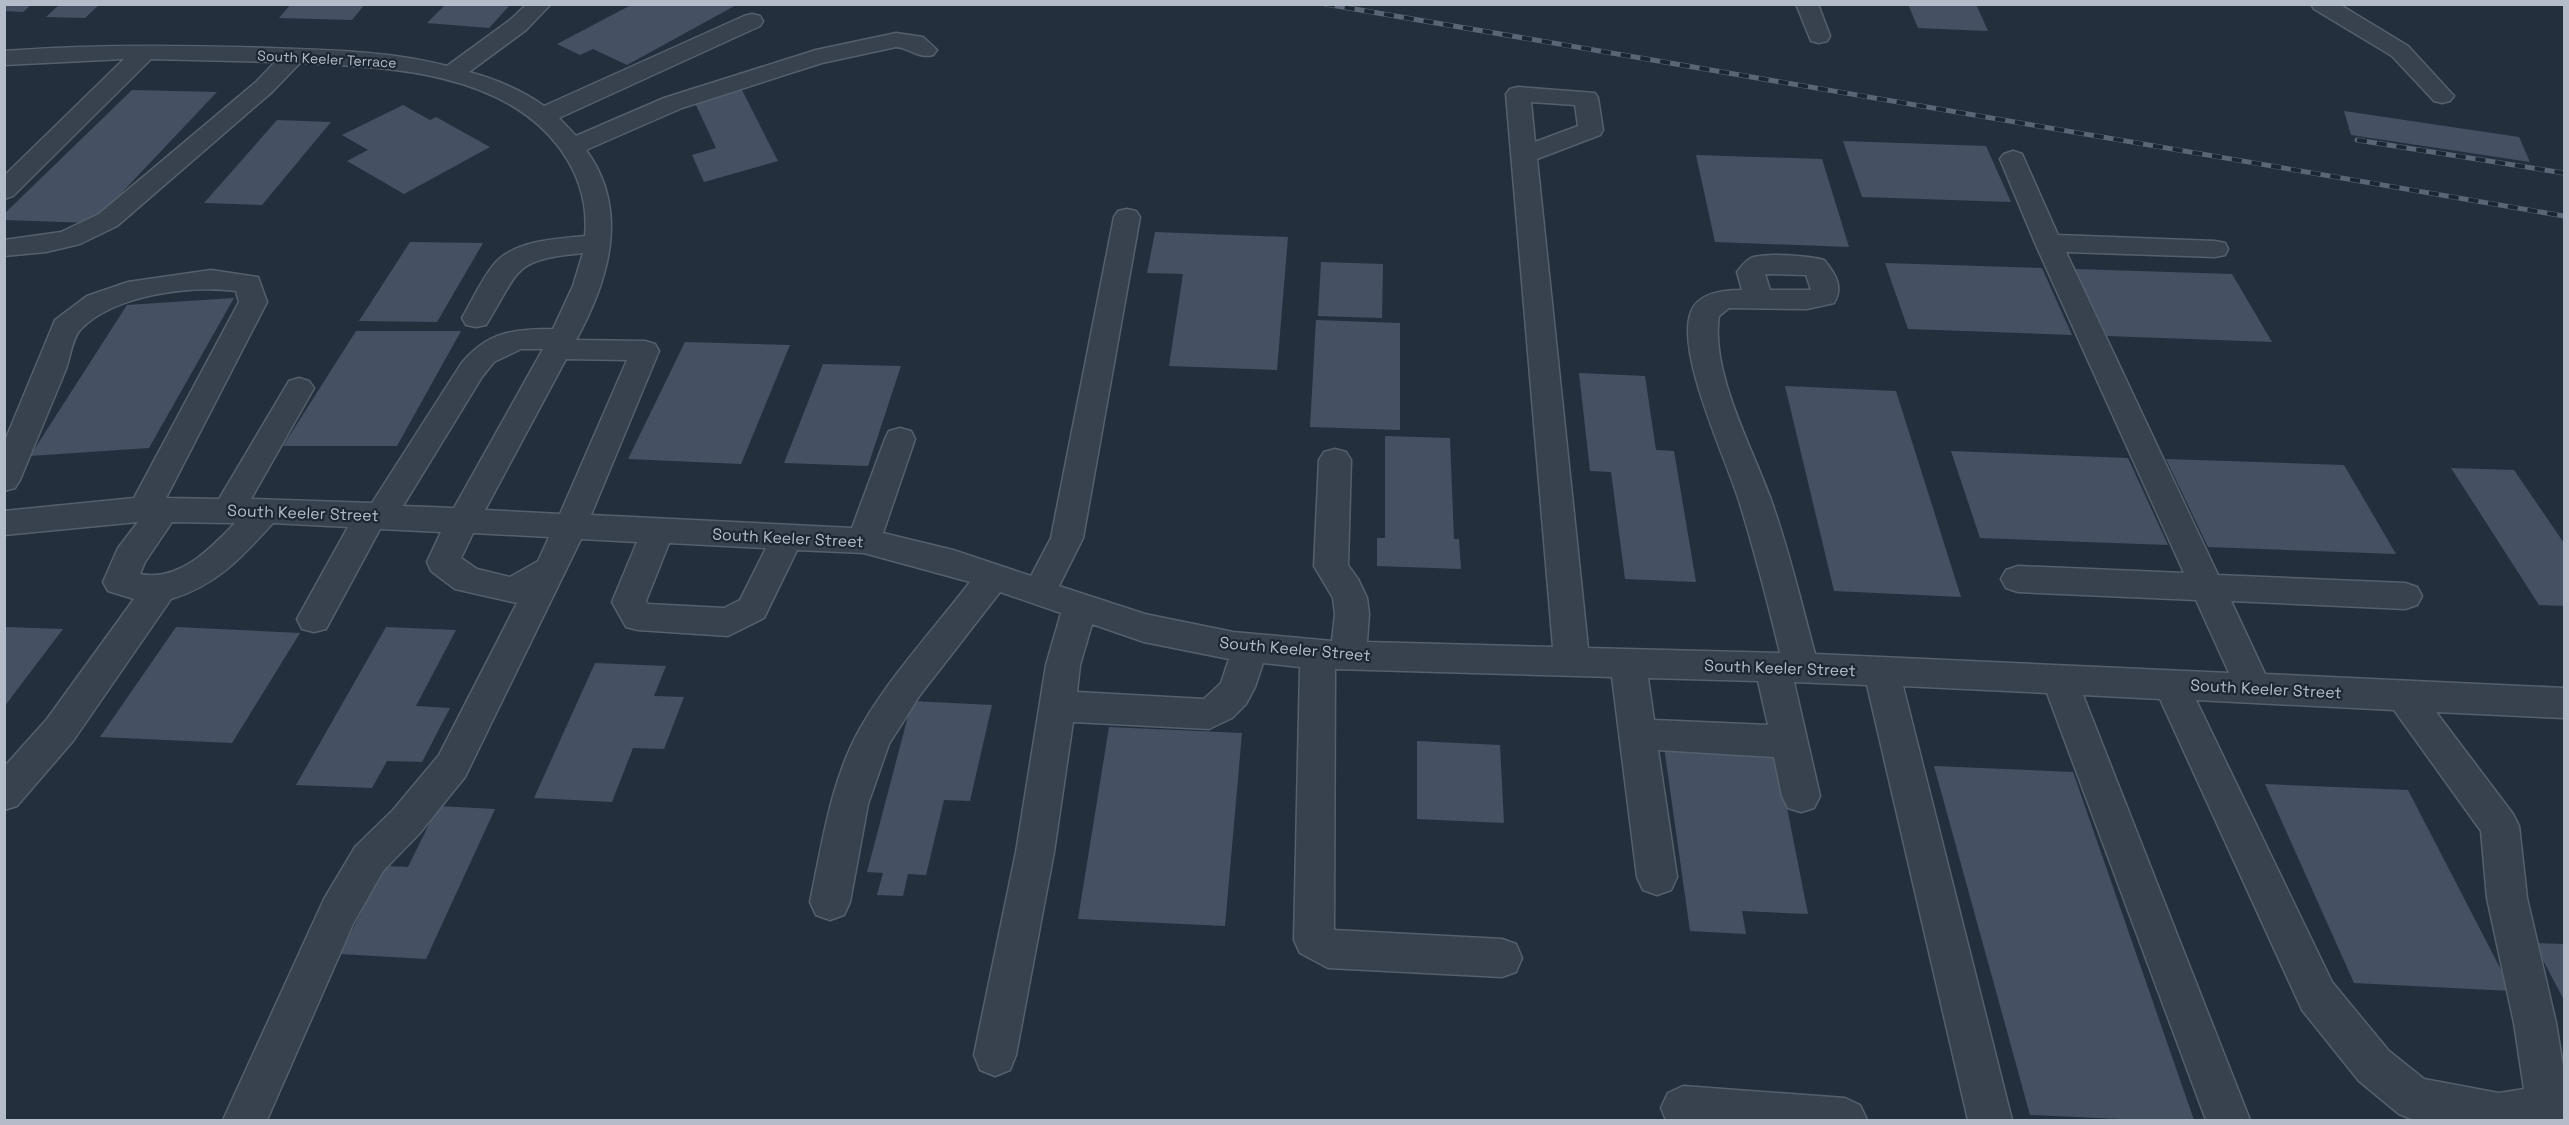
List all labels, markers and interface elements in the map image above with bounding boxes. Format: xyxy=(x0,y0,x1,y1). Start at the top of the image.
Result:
street label: South Keeler Terrace xyxy=(257,46,397,72)
street label: South Keeler Street xyxy=(227,500,379,526)
street label: South Keeler Street xyxy=(712,524,864,552)
street label: South Keeler Street xyxy=(1219,632,1371,666)
street label: South Keeler Street xyxy=(1704,655,1856,681)
street label: South Keeler Street xyxy=(2190,675,2342,703)

